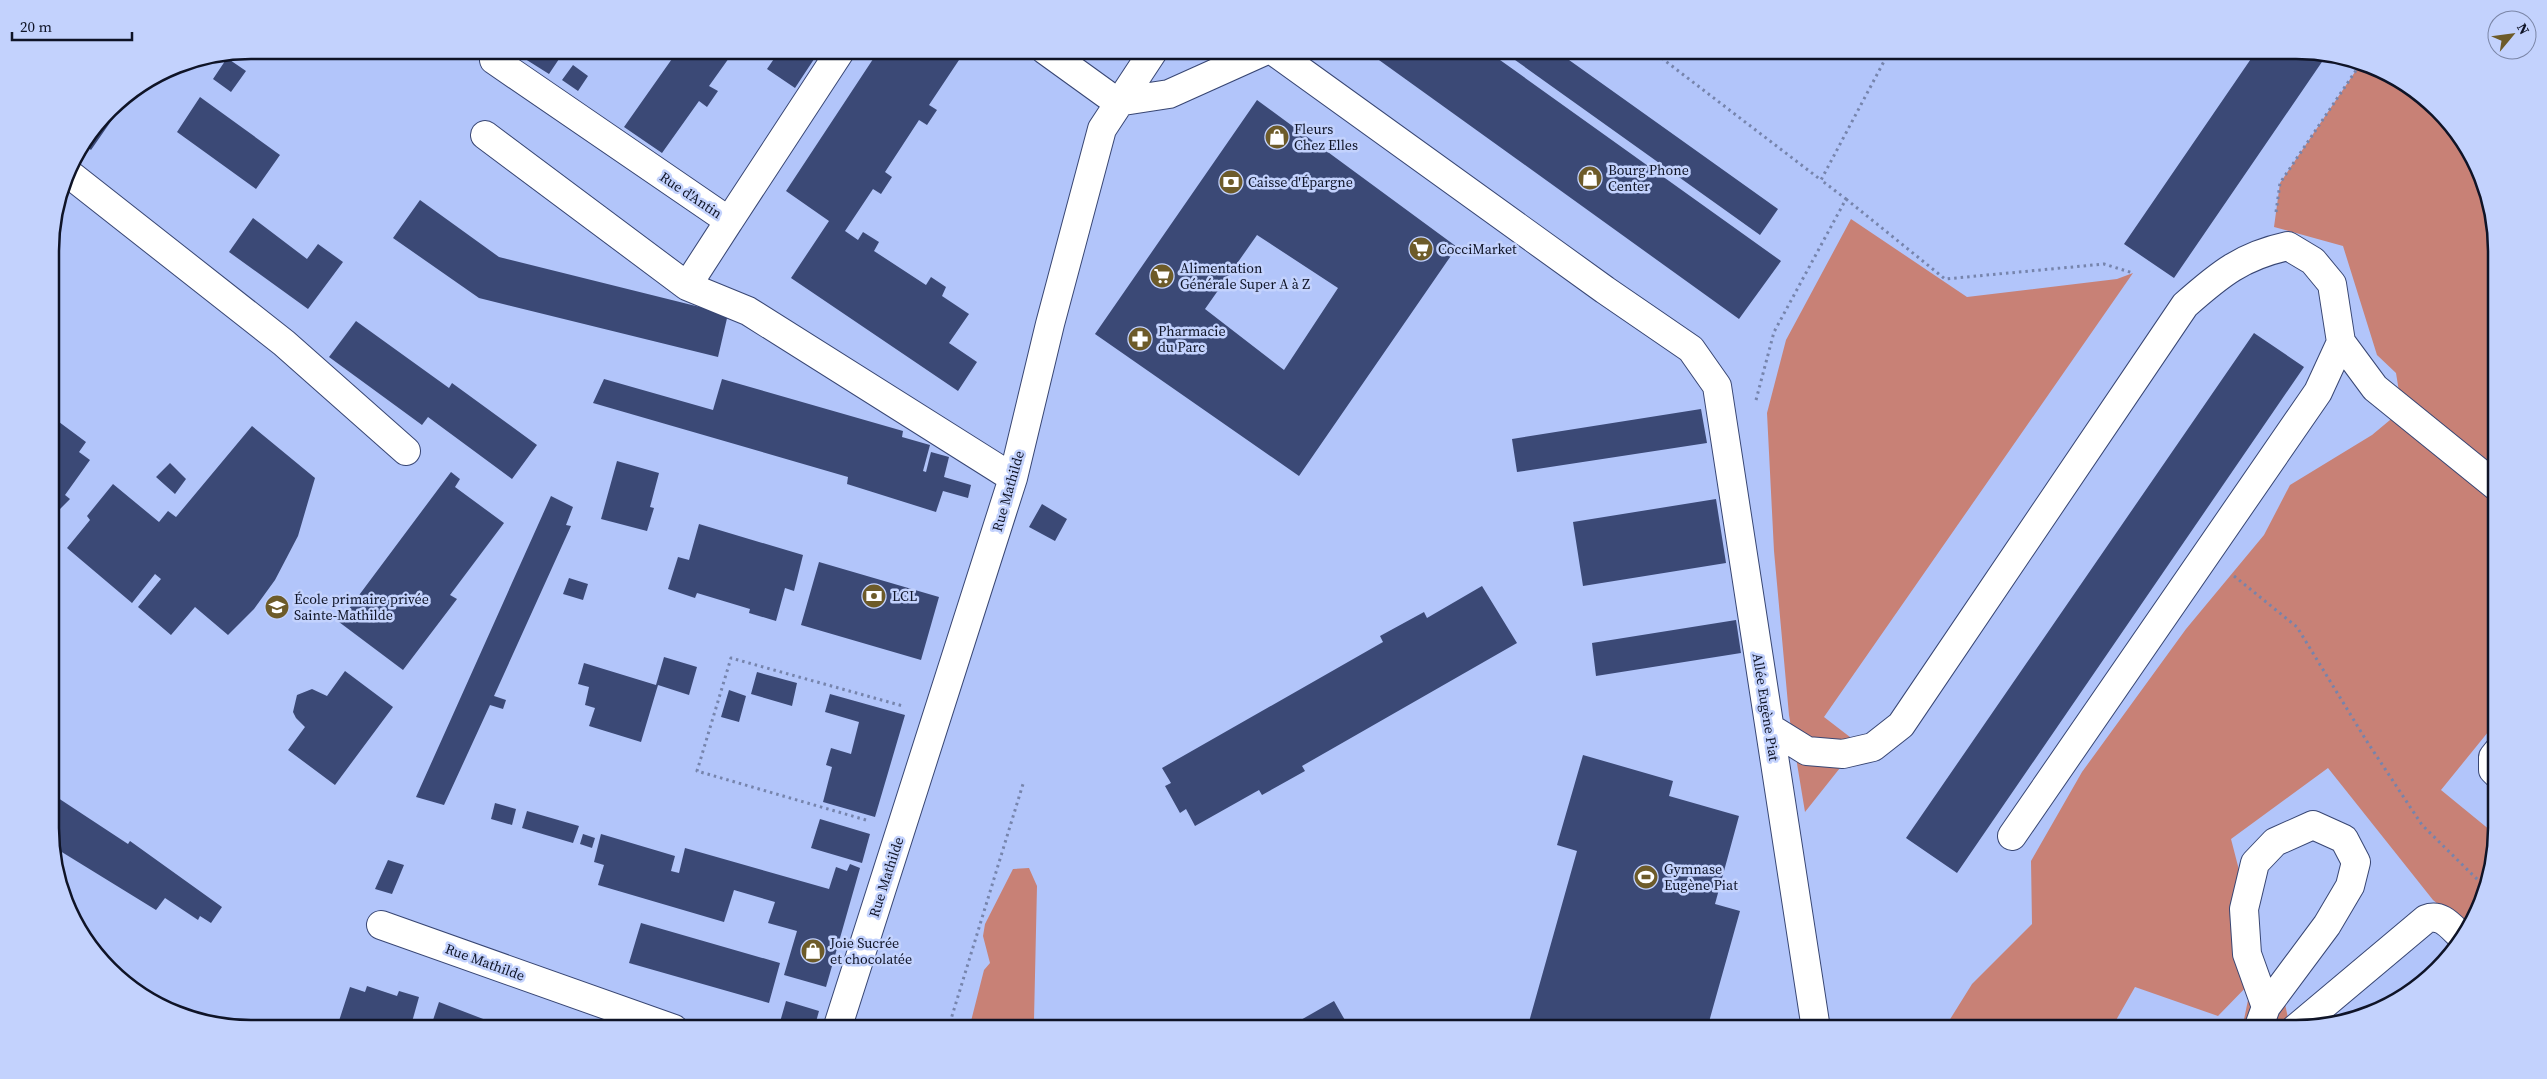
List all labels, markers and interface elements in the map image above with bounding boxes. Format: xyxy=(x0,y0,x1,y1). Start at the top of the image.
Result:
scale bar xyxy=(12,10,132,42)
north arrow xyxy=(2487,10,2537,60)
text: 20 m xyxy=(20,16,52,37)
text: N xyxy=(2512,19,2535,38)
place label: Fleurs Chez Elles xyxy=(1294,119,1358,155)
shop icon: Fleurs Chez Elles xyxy=(1264,124,1290,150)
place label: Bourg Phone Center xyxy=(1608,160,1689,196)
shop icon: Bourg Phone Center xyxy=(1577,165,1603,191)
street label: Rue d'Antin xyxy=(656,167,727,224)
bank icon: Caisse d'Épargne xyxy=(1218,169,1244,195)
place label: Caisse d'Épargne xyxy=(1248,172,1353,192)
supermarket icon: CocciMarket xyxy=(1408,236,1434,262)
place label: CocciMarket xyxy=(1438,239,1517,259)
place label: Alimentation Générale Super A à Z xyxy=(1180,258,1310,294)
supermarket icon: Alimentation Générale Super A à Z xyxy=(1149,263,1175,289)
place label: Pharmacie du Parc xyxy=(1158,321,1226,357)
pharmacy icon: Pharmacie du Parc xyxy=(1127,326,1153,352)
street label: Rue Mathilde xyxy=(987,448,1029,534)
bank icon: LCL xyxy=(861,583,887,609)
place label: LCL xyxy=(892,586,917,606)
place label: École primaire privée Sainte-Mathilde xyxy=(294,589,429,625)
school or university icon: École primaire privée Sainte-Mathilde xyxy=(264,594,290,620)
street label: Allée Eugène Piat xyxy=(1748,652,1784,763)
street label: Rue Mathilde xyxy=(864,834,908,920)
place label: Gymnase Eugène Piat xyxy=(1664,859,1738,895)
sports icon: Gymnase Eugène Piat xyxy=(1633,864,1659,890)
place label: Joie Sucrée et chocolatée xyxy=(829,933,912,969)
street label: Rue Mathilde xyxy=(442,938,528,986)
shop icon: Joie Sucrée et chocolatée xyxy=(800,938,826,964)

